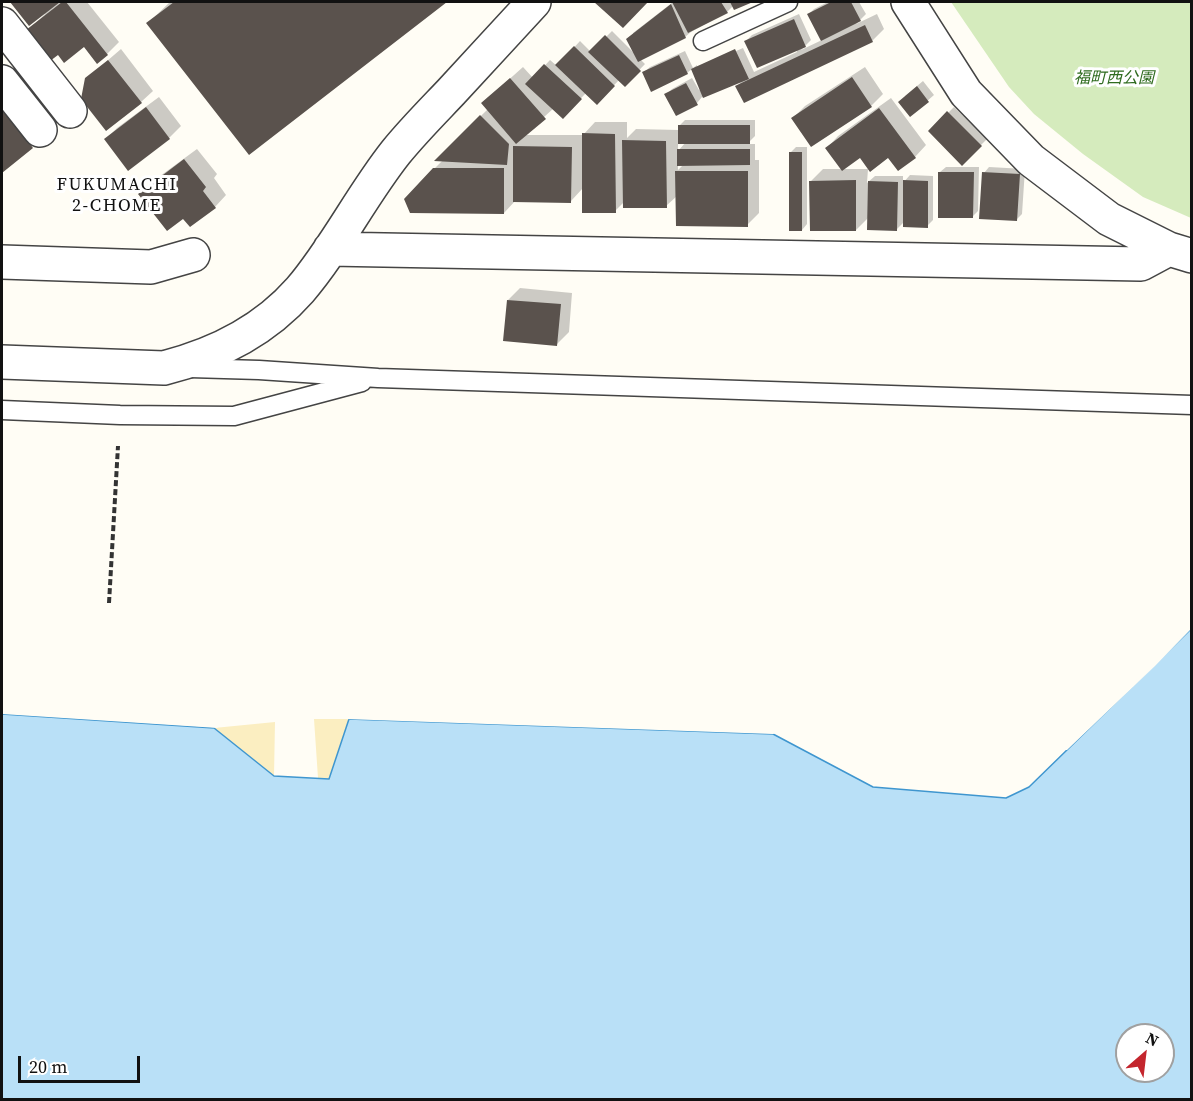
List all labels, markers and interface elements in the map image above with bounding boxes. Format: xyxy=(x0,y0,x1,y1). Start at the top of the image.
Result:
park label: 福町西公園 xyxy=(1074,69,1154,89)
district label: FUKUMACHI 2-CHOME xyxy=(56,174,178,216)
north arrow xyxy=(1115,1023,1175,1083)
text: N xyxy=(1142,1026,1163,1051)
scale bar xyxy=(21,1044,142,1082)
text: 20 m xyxy=(29,1054,67,1079)

